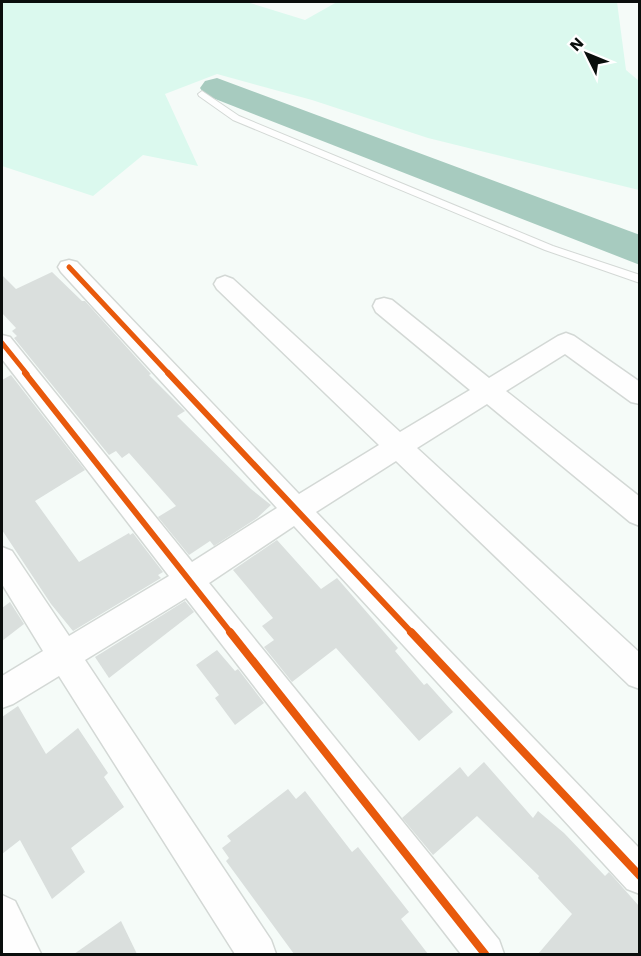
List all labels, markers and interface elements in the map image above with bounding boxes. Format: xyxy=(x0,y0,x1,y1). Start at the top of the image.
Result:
north arrow xyxy=(557,24,617,84)
text: N xyxy=(565,33,587,55)

